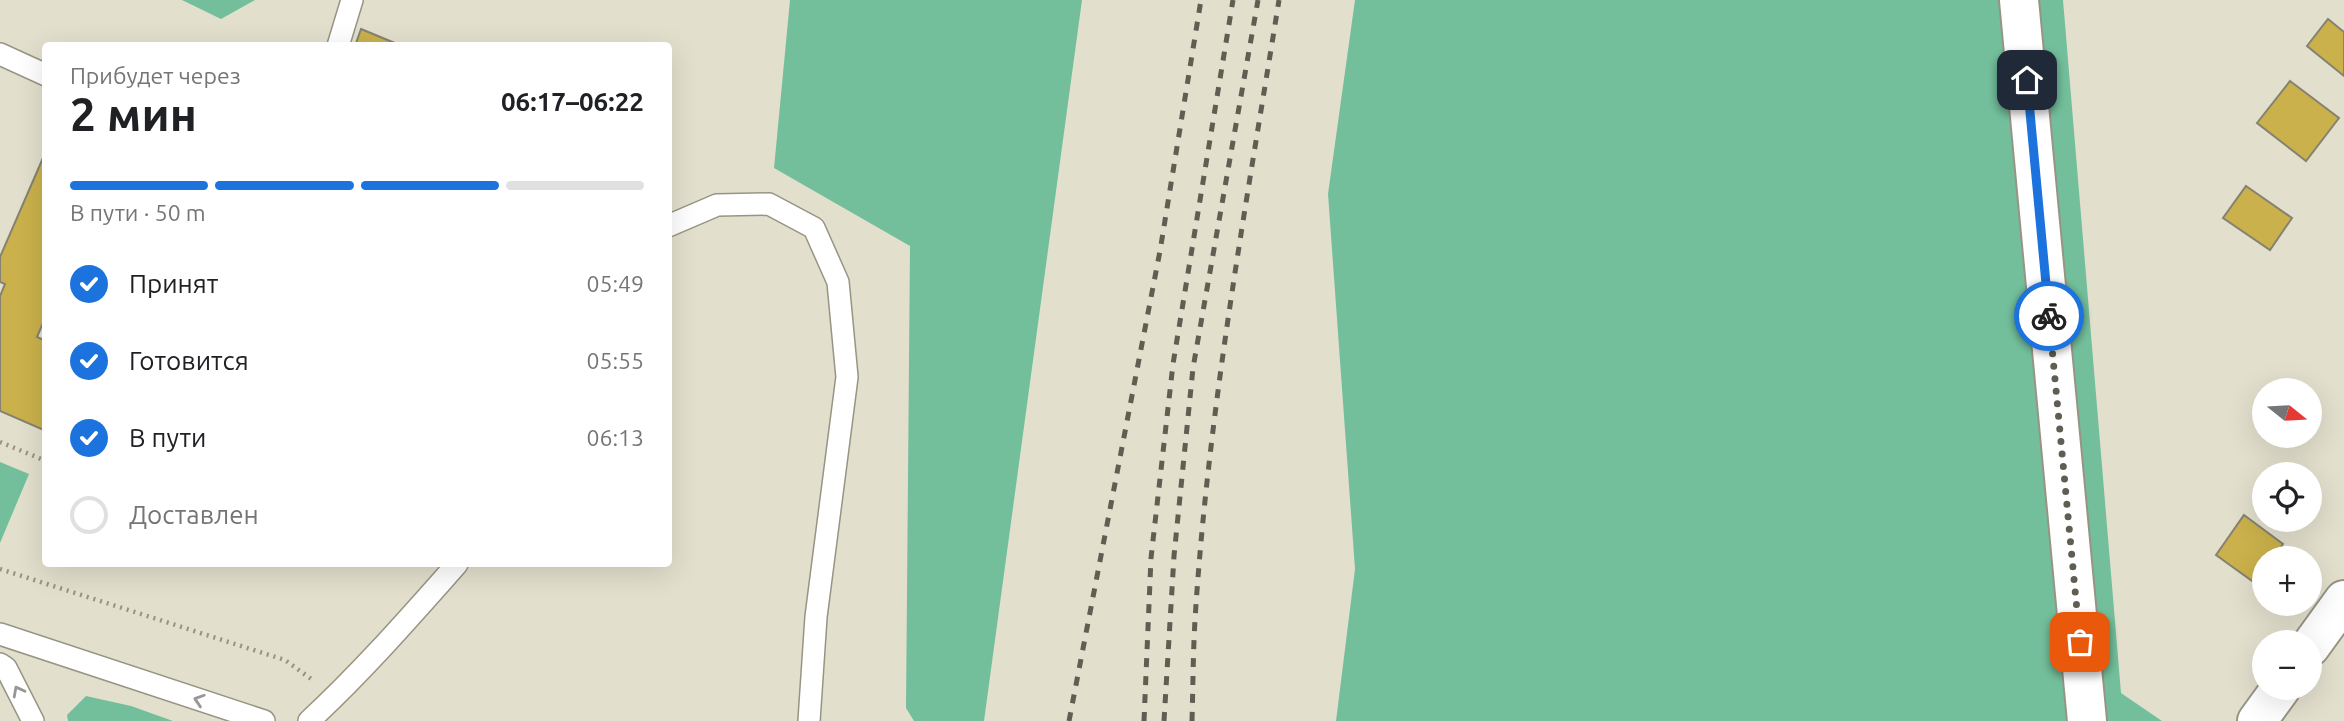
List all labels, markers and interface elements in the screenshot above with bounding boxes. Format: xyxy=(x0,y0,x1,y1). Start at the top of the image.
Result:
pin xyxy=(1997,50,2057,110)
icon: home xyxy=(2008,61,2046,99)
text: Прибудет через xyxy=(70,63,241,88)
text: 06:17–06:22 xyxy=(501,87,644,116)
text: 2 мин xyxy=(70,88,197,140)
text: В пути · 50 m xyxy=(70,200,206,225)
icon: check xyxy=(70,265,108,303)
text: Принят xyxy=(129,269,218,298)
text: 05:49 xyxy=(586,271,644,296)
courier xyxy=(2014,281,2084,351)
icon: bike xyxy=(2030,297,2068,335)
icon: check xyxy=(70,342,108,380)
text: Готовится xyxy=(129,346,249,375)
text: 05:55 xyxy=(586,348,644,373)
north arrow xyxy=(2252,378,2322,448)
map controls xyxy=(2252,378,2322,700)
icon: check xyxy=(70,419,108,457)
text: В пути xyxy=(129,423,206,452)
text: 06:13 xyxy=(586,425,644,450)
button: locate xyxy=(2252,462,2322,532)
text: Доставлен xyxy=(129,500,259,529)
button: + xyxy=(2252,546,2322,616)
pin xyxy=(2050,612,2110,672)
icon: bag xyxy=(2061,623,2099,661)
button: − xyxy=(2252,630,2322,700)
one-way arrow xyxy=(13,686,26,698)
one-way arrow xyxy=(194,694,206,708)

